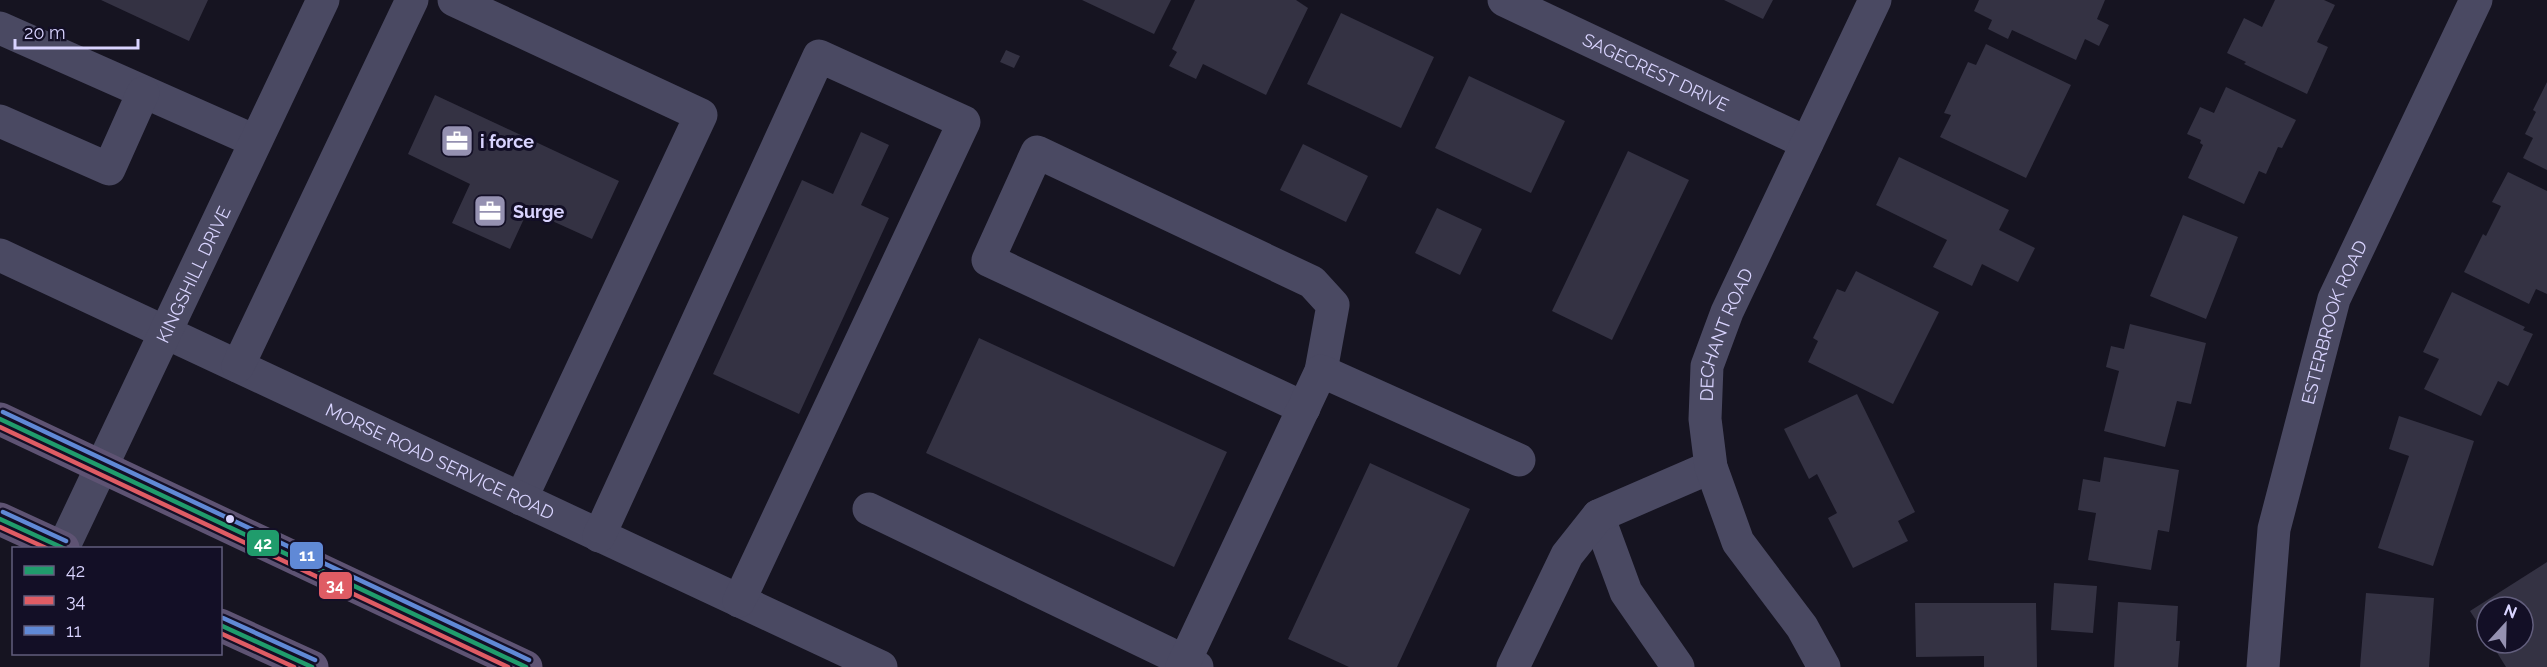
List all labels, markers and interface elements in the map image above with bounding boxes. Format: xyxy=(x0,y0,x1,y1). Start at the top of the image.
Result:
scale bar xyxy=(15,12,138,50)
text: 20 m xyxy=(24,22,66,43)
street label: SAGECREST DRIVE xyxy=(1579,28,1732,115)
office icon: i force xyxy=(439,123,475,159)
place label: i force xyxy=(480,131,534,152)
office icon: Surge xyxy=(472,193,508,229)
place label: Surge xyxy=(513,201,564,222)
street label: KINGSHILL DRIVE xyxy=(151,202,234,346)
street label: ESTERBROOK ROAD xyxy=(2297,237,2371,406)
street label: DECHANT ROAD xyxy=(1695,265,1757,402)
street label: MORSE ROAD SERVICE ROAD xyxy=(323,398,558,523)
unlabelled marker xyxy=(224,513,236,525)
line badge: 42 xyxy=(246,529,280,557)
text: 42 xyxy=(254,534,272,553)
line badge: 11 xyxy=(289,541,324,570)
text: 11 xyxy=(299,546,315,565)
legend xyxy=(12,547,222,655)
text: 42 xyxy=(66,560,85,581)
line badge: 34 xyxy=(318,571,353,600)
text: 34 xyxy=(326,576,344,595)
text: 34 xyxy=(66,590,86,611)
north arrow xyxy=(2475,595,2535,655)
text: N xyxy=(2501,600,2520,623)
text: 11 xyxy=(66,620,82,641)

